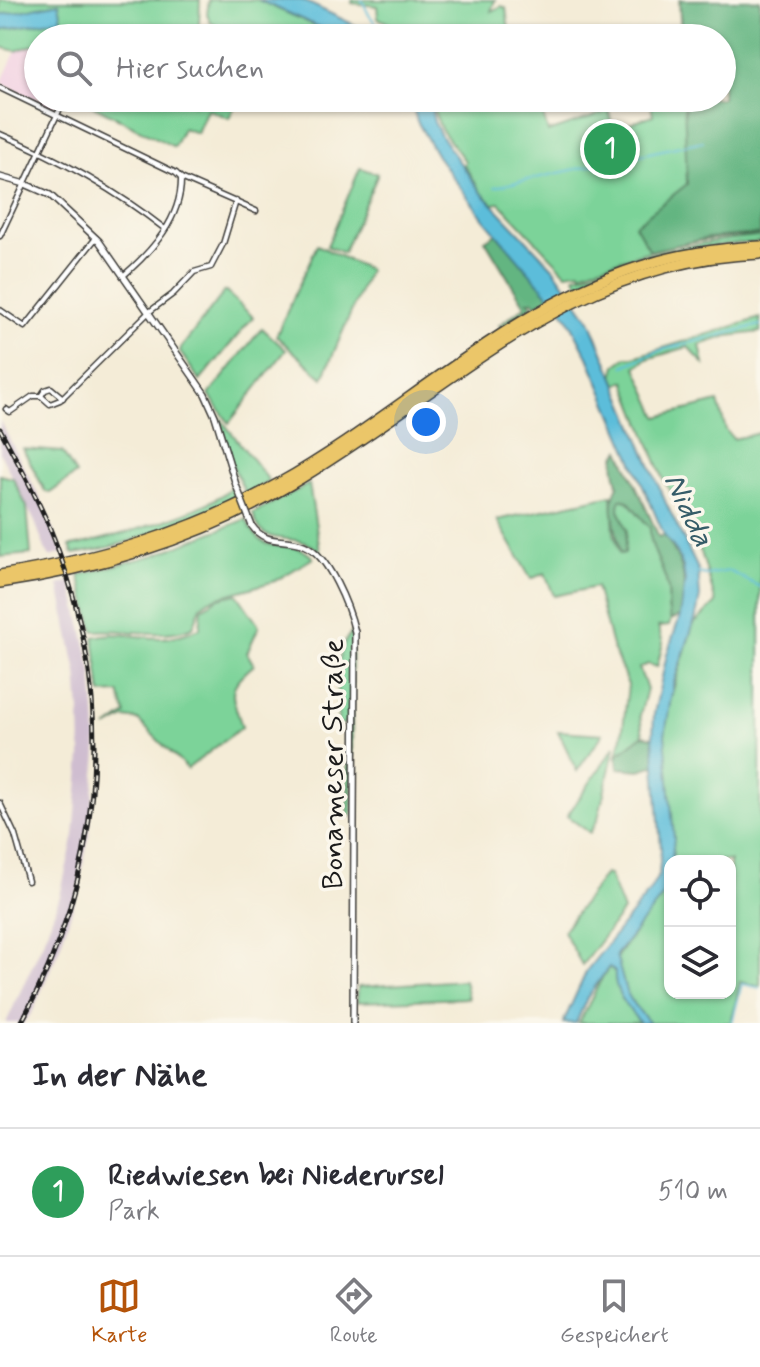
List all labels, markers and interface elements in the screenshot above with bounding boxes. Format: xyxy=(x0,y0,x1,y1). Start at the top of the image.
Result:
search box xyxy=(24,24,736,112)
icon: search xyxy=(52,46,96,90)
text: Hier suchen xyxy=(116,49,264,88)
pin: 1 xyxy=(584,119,636,179)
your location xyxy=(406,402,446,442)
water label: Nidda xyxy=(653,466,724,554)
street label: Bonameser Straße xyxy=(314,638,353,890)
map controls xyxy=(664,855,736,999)
button: locate xyxy=(664,855,736,927)
button: layers xyxy=(664,927,736,999)
text: In der Nähe xyxy=(32,1053,207,1098)
text: Riedwiesen bei Niederursel xyxy=(108,1156,444,1195)
text: 1 xyxy=(52,1175,64,1209)
text: 510 m xyxy=(658,1175,728,1209)
text: Park xyxy=(108,1195,160,1229)
tab: Karte xyxy=(91,1274,147,1350)
tab: Route xyxy=(330,1274,378,1350)
tab: Gespeichert xyxy=(560,1274,669,1350)

